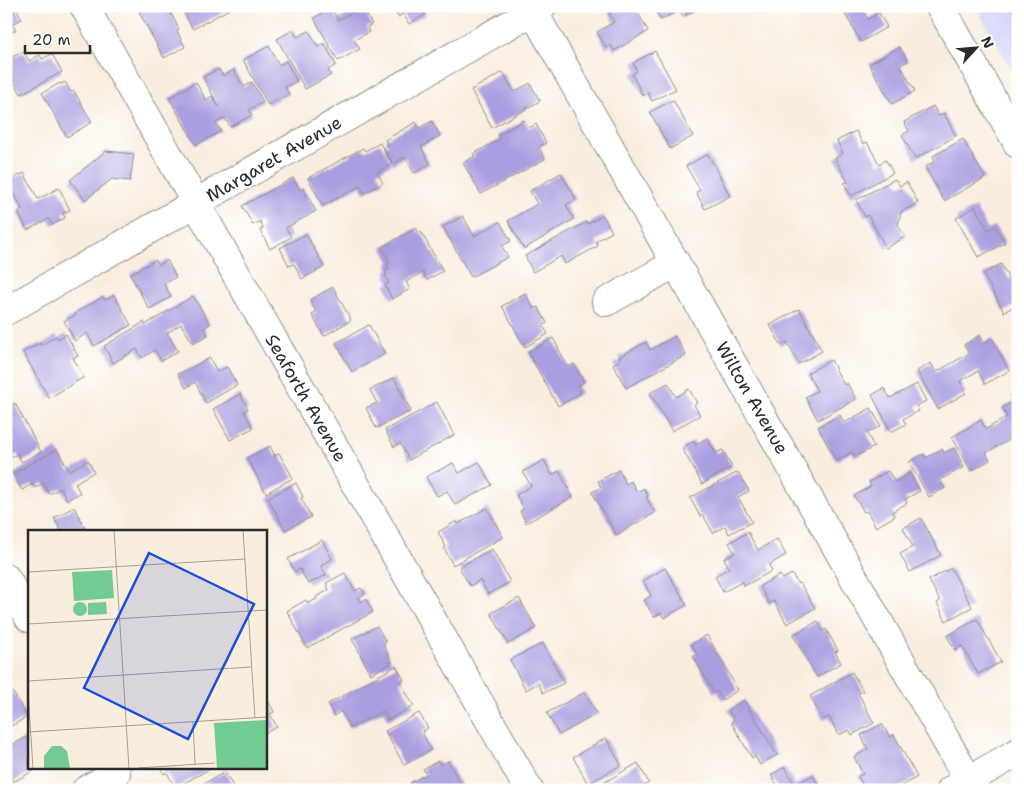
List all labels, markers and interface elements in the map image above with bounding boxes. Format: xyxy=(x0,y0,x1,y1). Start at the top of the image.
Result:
scale bar xyxy=(25,22,90,54)
north arrow xyxy=(952,22,1002,72)
text: 20 m xyxy=(32,30,71,50)
text: N xyxy=(977,33,998,51)
street label: Margaret Avenue xyxy=(202,110,346,208)
street label: Seaforth Avenue xyxy=(260,330,352,466)
street label: Wilton Avenue xyxy=(710,337,794,459)
inset map xyxy=(28,530,266,768)

